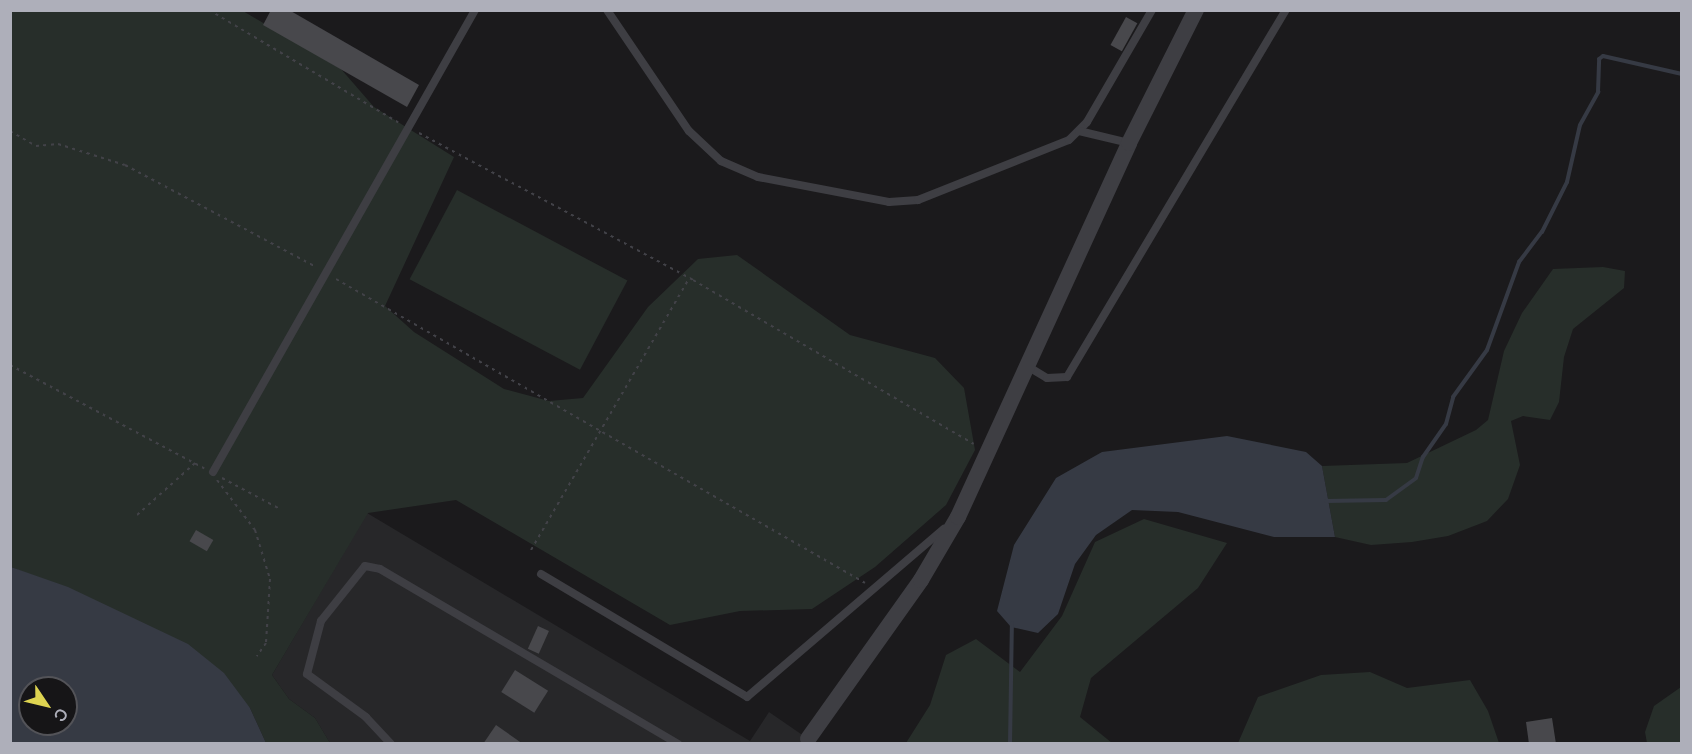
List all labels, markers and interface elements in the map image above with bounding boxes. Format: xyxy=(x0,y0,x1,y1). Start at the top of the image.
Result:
north arrow xyxy=(18,676,78,736)
text: С xyxy=(49,704,74,726)

